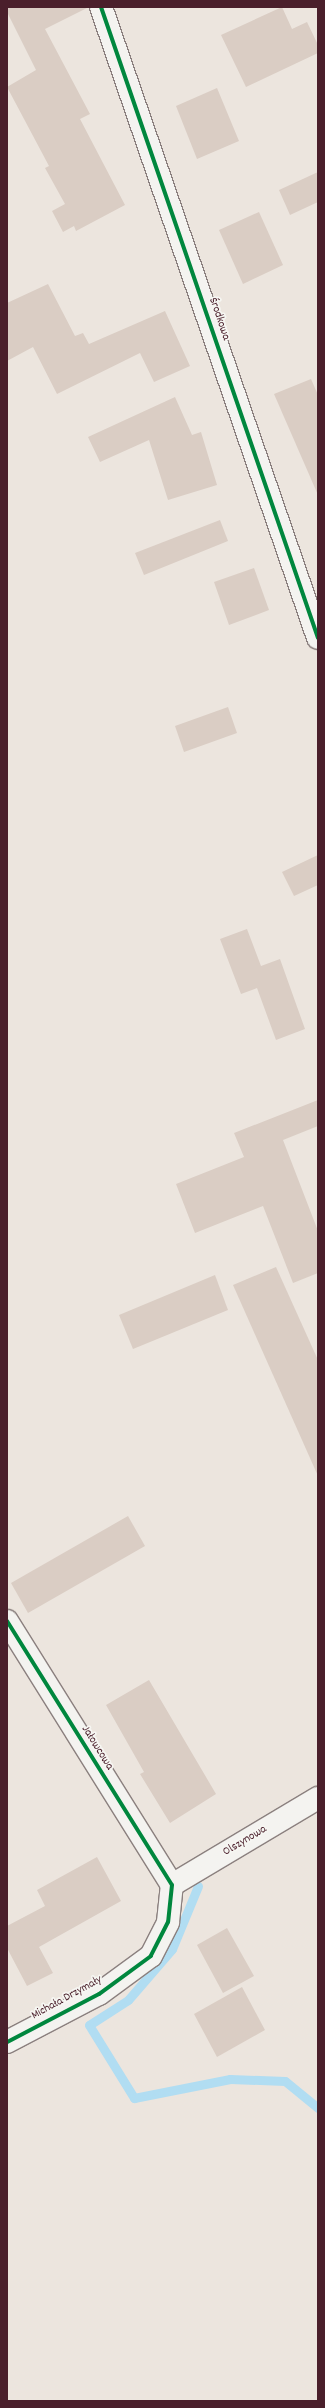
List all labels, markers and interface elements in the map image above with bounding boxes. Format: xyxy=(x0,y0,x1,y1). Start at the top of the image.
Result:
street label: Środkowa xyxy=(205,296,233,342)
street label: Jałowcowa xyxy=(78,1723,116,1773)
street label: Olszynowa xyxy=(221,1822,269,1860)
street label: Michała Drzymały xyxy=(29,1973,105,2023)

